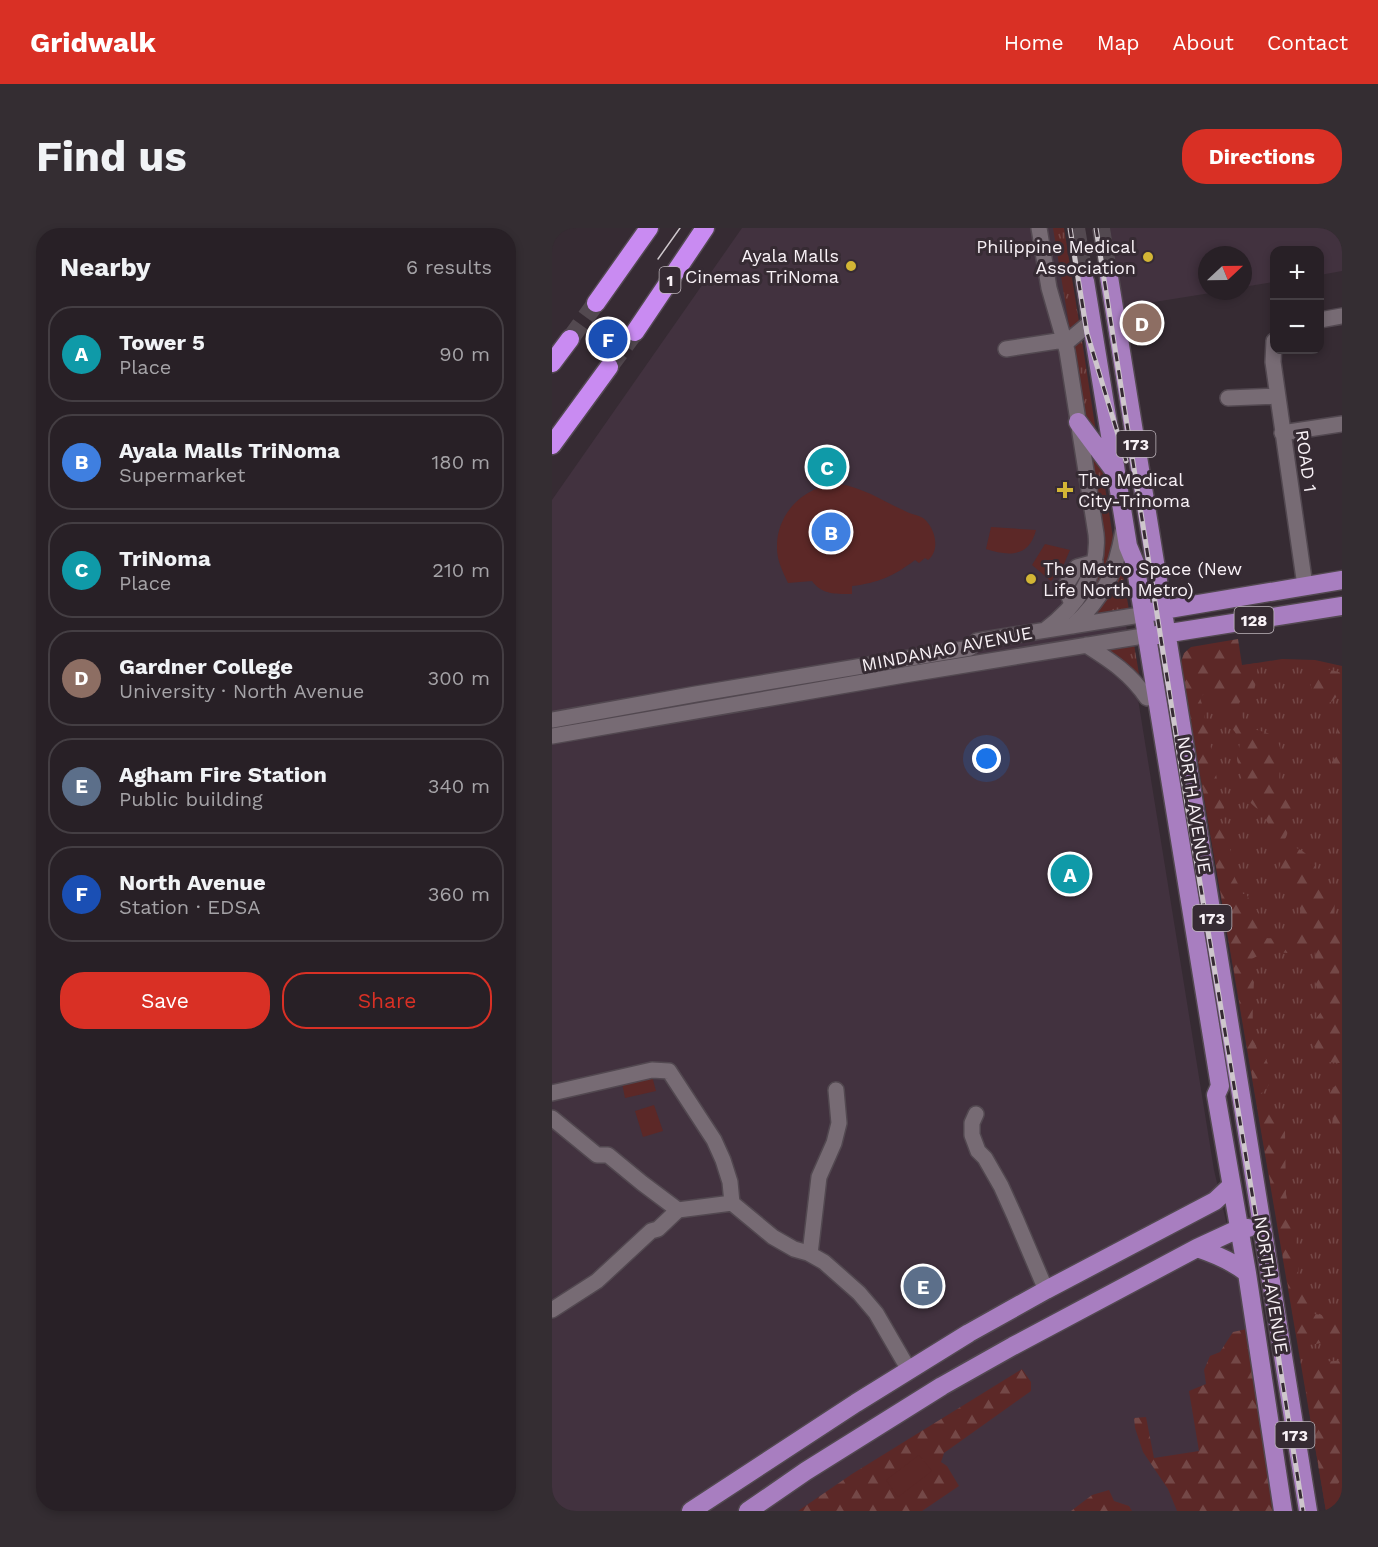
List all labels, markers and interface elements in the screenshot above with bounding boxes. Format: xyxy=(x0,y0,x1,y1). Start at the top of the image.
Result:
text: Gridwalk xyxy=(30,26,156,59)
text: Home xyxy=(1004,30,1064,55)
text: Map xyxy=(1097,30,1140,55)
text: About xyxy=(1173,30,1234,55)
text: Contact xyxy=(1267,30,1348,55)
button: Directions xyxy=(1182,129,1342,184)
text: Find us xyxy=(36,132,187,181)
place label: Philippine Medical Association xyxy=(976,236,1136,278)
place label: Ayala Malls Cinemas TriNoma xyxy=(685,245,839,287)
north arrow xyxy=(1198,246,1252,300)
map controls xyxy=(1270,246,1324,354)
button: + xyxy=(1270,246,1324,300)
marker: Philippine Medical Association xyxy=(1141,250,1155,264)
text: Nearby xyxy=(60,252,151,282)
text: 6 results xyxy=(406,255,492,279)
marker: Ayala Malls Cinemas TriNoma xyxy=(844,259,858,273)
road number: 1 xyxy=(660,267,680,293)
pin: D xyxy=(1122,300,1162,346)
button: − xyxy=(1270,300,1324,354)
pin: F xyxy=(588,316,628,362)
text: Tower 5 xyxy=(119,330,205,355)
text: A xyxy=(75,342,88,366)
text: 90 m xyxy=(439,342,490,366)
text: Place xyxy=(119,355,171,379)
street label: ROAD 1 xyxy=(1292,428,1321,493)
road number: 173 xyxy=(1116,431,1156,457)
text: Ayala Malls TriNoma xyxy=(119,438,340,463)
pin: C xyxy=(808,444,846,490)
text: B xyxy=(75,450,88,474)
text: 180 m xyxy=(432,450,490,474)
text: Supermarket xyxy=(119,463,245,487)
place label: The Medical City-Trinoma xyxy=(1078,469,1190,511)
marker: The Medical City-Trinoma xyxy=(1056,481,1074,499)
pin: B xyxy=(812,510,850,554)
text: TriNoma xyxy=(119,546,211,571)
text: C xyxy=(75,558,88,582)
text: 210 m xyxy=(432,558,490,582)
place label: The Metro Space (New Life North Metro) xyxy=(1043,558,1242,600)
text: Place xyxy=(119,571,171,595)
marker: The Metro Space (New Life North Metro) xyxy=(1024,572,1038,586)
road number: 128 xyxy=(1234,607,1274,633)
street label: MINDANAO AVENUE xyxy=(860,622,1034,675)
text: Gardner College xyxy=(119,654,293,679)
text: D xyxy=(74,666,89,690)
text: 300 m xyxy=(428,666,490,690)
text: University · North Avenue xyxy=(119,679,364,703)
street label: NORTH AVENUE xyxy=(1173,735,1216,875)
your location xyxy=(972,744,1001,773)
text: Agham Fire Station xyxy=(119,762,327,787)
text: E xyxy=(75,774,88,798)
text: 340 m xyxy=(428,774,490,798)
text: Public building xyxy=(119,787,263,811)
pin: A xyxy=(1050,852,1090,896)
text: North Avenue xyxy=(119,870,266,895)
text: F xyxy=(75,882,88,906)
text: 360 m xyxy=(428,882,490,906)
text: Station · EDSA xyxy=(119,895,260,919)
road number: 173 xyxy=(1192,905,1232,931)
button: Save xyxy=(60,972,270,1029)
button: Share xyxy=(282,972,492,1029)
street label: NORTH AVENUE xyxy=(1250,1215,1293,1355)
pin: E xyxy=(904,1264,943,1308)
road number: 173 xyxy=(1276,1422,1314,1448)

